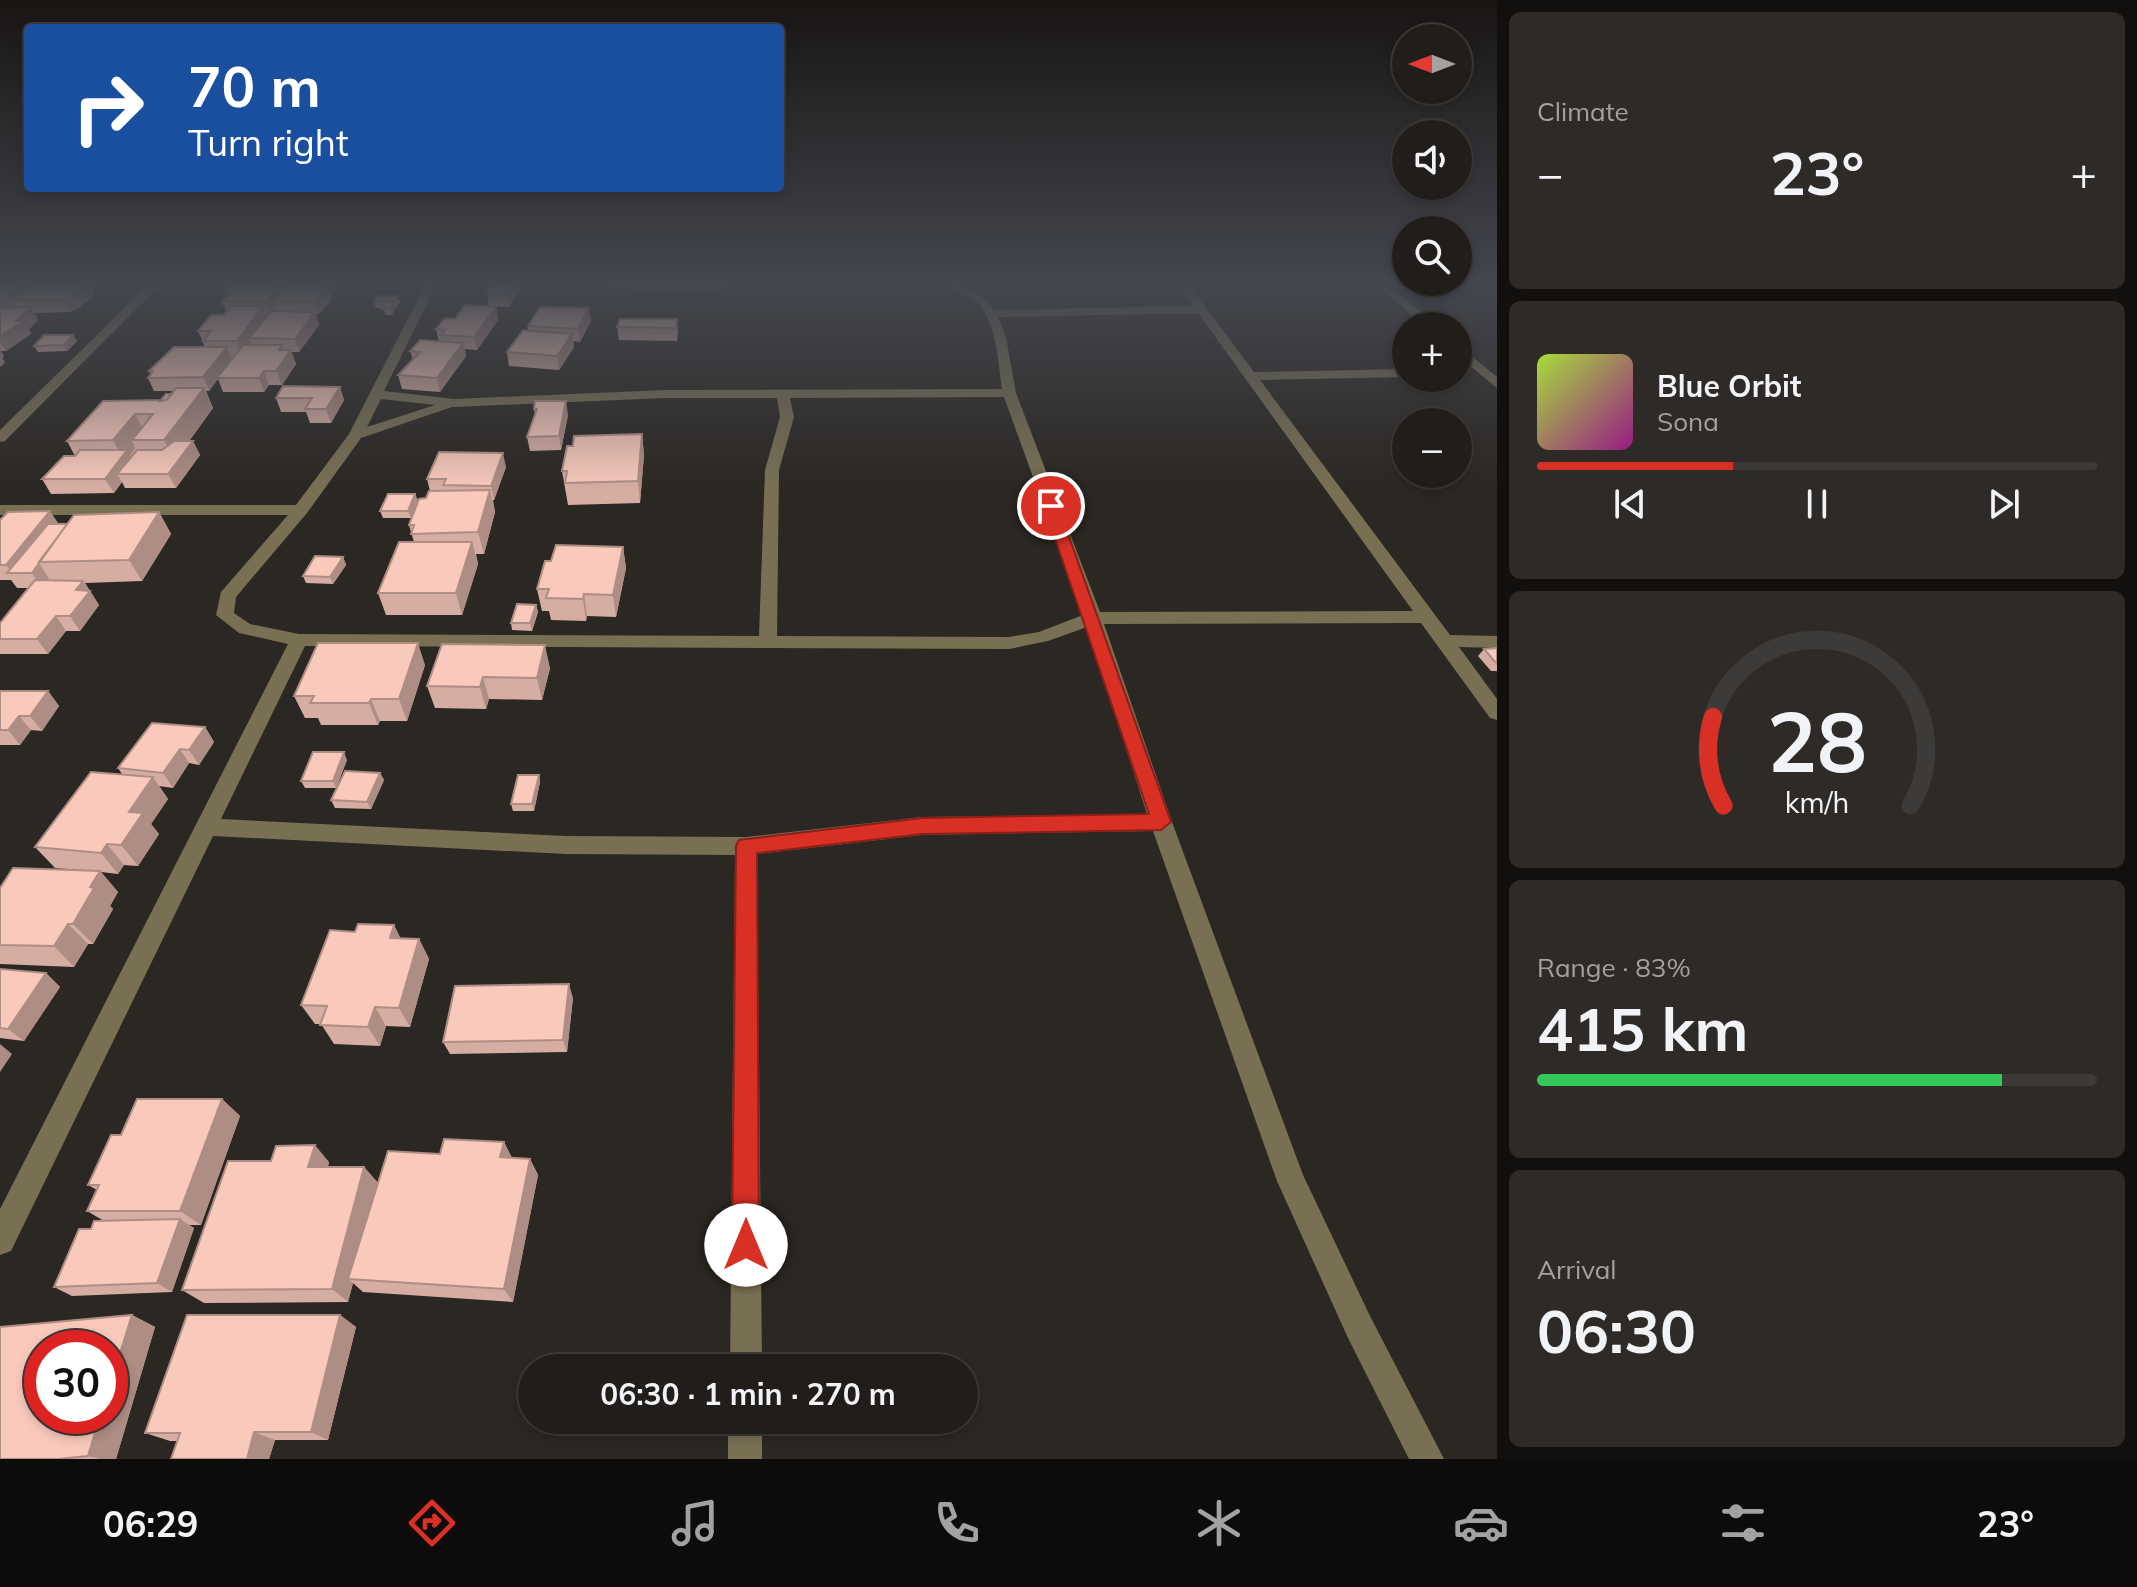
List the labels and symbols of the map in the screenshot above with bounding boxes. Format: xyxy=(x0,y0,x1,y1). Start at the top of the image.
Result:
north arrow xyxy=(1392,24,1472,104)
pin xyxy=(1017,472,1085,540)
position arrow xyxy=(704,1203,788,1287)
speed limit sign: 30 xyxy=(24,1330,128,1434)

